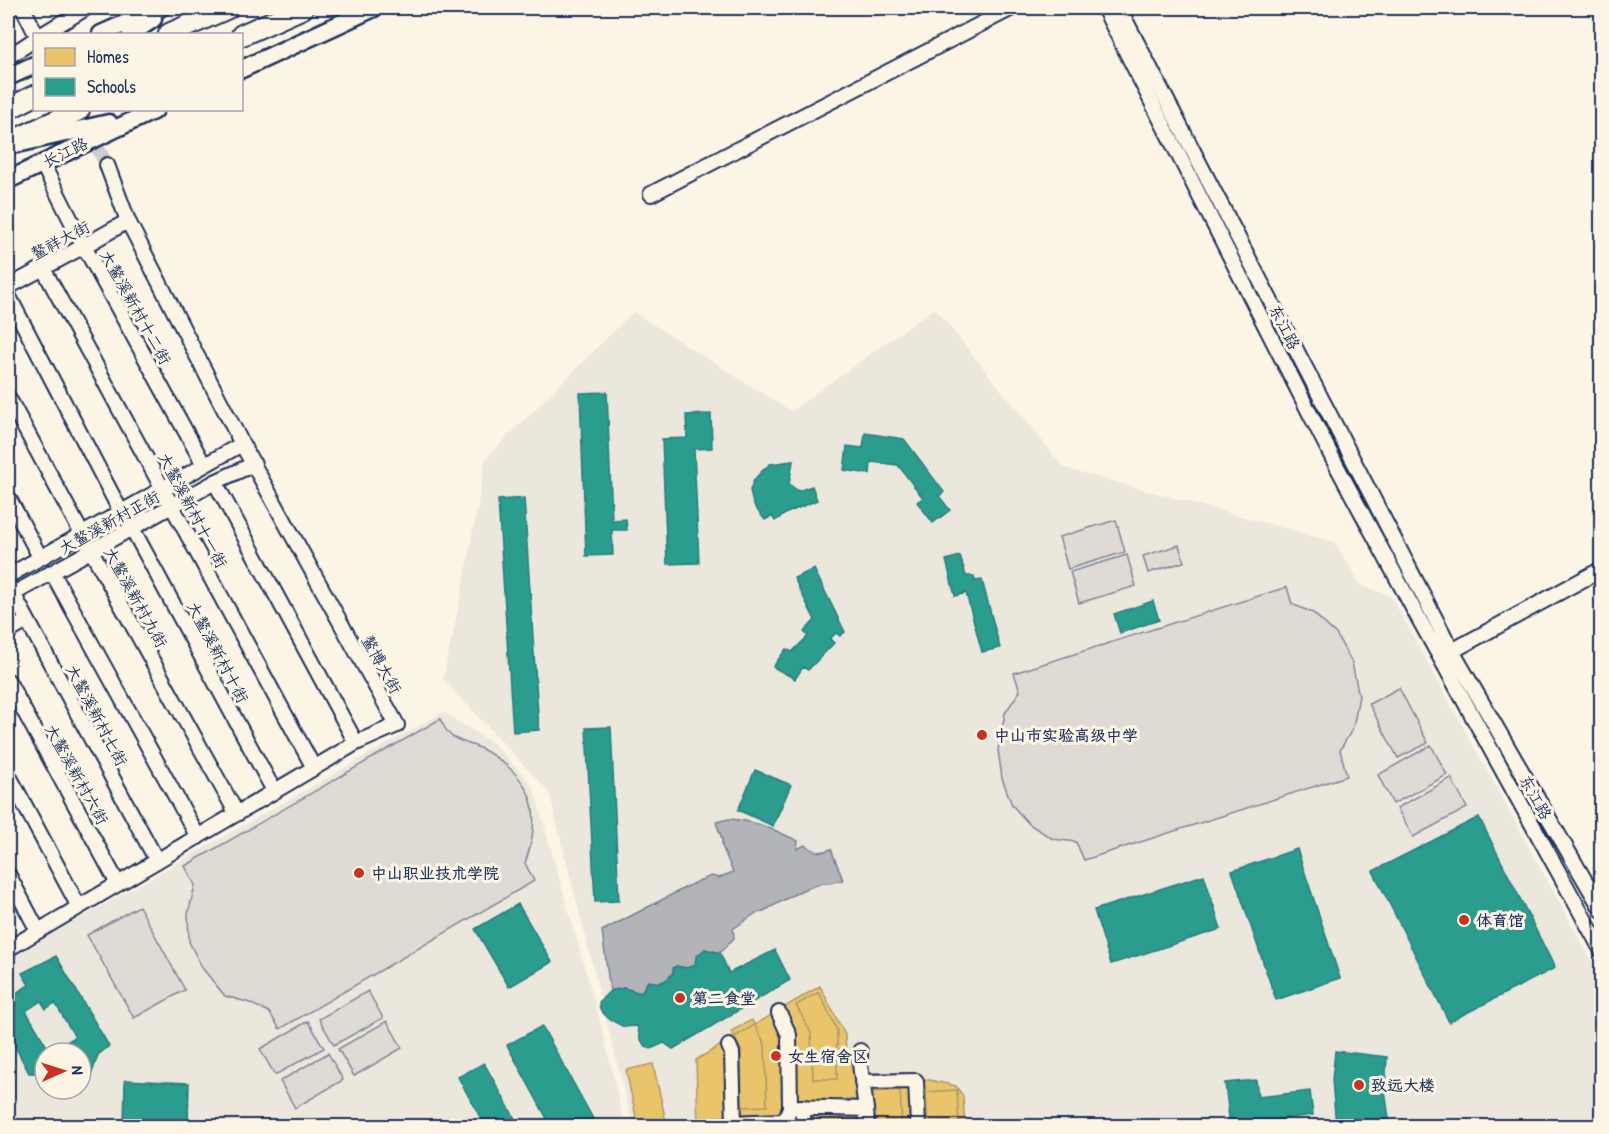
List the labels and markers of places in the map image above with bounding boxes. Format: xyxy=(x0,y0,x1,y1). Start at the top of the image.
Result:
place label: 中山市实验高级中学 xyxy=(994,724,1138,746)
marker: 中山市实验高级中学 xyxy=(975,728,989,742)
place label: 中山职业技术学院 xyxy=(371,862,499,884)
marker: 中山职业技术学院 xyxy=(352,866,366,880)
place label: 体育馆 xyxy=(1476,909,1524,931)
marker: 体育馆 xyxy=(1457,913,1471,927)
place label: 第二食堂 xyxy=(692,987,756,1009)
marker: 第二食堂 xyxy=(673,991,687,1005)
place label: 女生宿舍区 xyxy=(788,1045,868,1067)
marker: 女生宿舍区 xyxy=(769,1049,783,1063)
place label: 致远大楼 xyxy=(1371,1074,1435,1096)
marker: 致远大楼 xyxy=(1352,1078,1366,1092)

